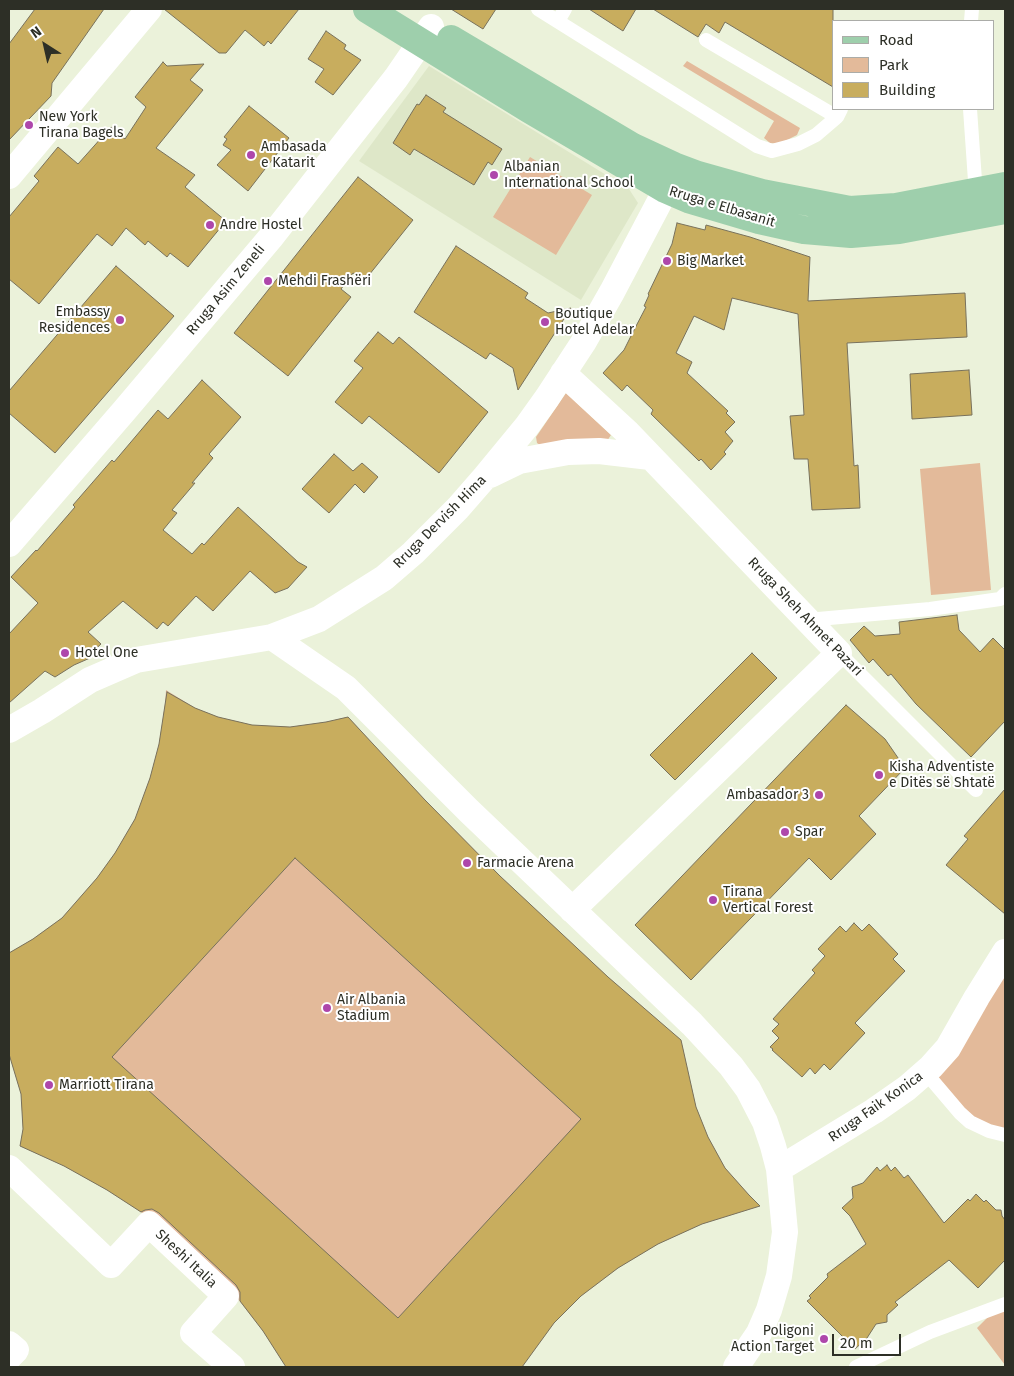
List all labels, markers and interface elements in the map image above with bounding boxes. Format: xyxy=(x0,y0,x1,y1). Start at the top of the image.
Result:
north arrow xyxy=(20,20,70,70)
legend xyxy=(832,20,994,110)
text: N xyxy=(27,23,45,42)
text: Road xyxy=(879,31,914,49)
text: Park xyxy=(879,56,909,74)
text: Building xyxy=(879,81,935,99)
place label: New York Tirana Bagels xyxy=(39,109,124,142)
marker: New York Tirana Bagels xyxy=(23,119,35,131)
place label: Ambasada e Katarit xyxy=(261,139,327,172)
marker: Ambasada e Katarit xyxy=(245,149,257,161)
place label: Albanian International School xyxy=(504,159,634,192)
marker: Albanian International School xyxy=(488,169,500,181)
street label: Rruga e Elbasanit xyxy=(667,183,777,231)
place label: Andre Hostel xyxy=(220,217,302,233)
marker: Andre Hostel xyxy=(204,219,216,231)
street label: Rruga Asim Zeneli xyxy=(183,241,269,339)
place label: Big Market xyxy=(677,253,744,269)
marker: Big Market xyxy=(661,255,673,267)
place label: Mehdi Frashëri xyxy=(278,273,371,289)
marker: Mehdi Frashëri xyxy=(262,275,274,287)
place label: Embassy Residences xyxy=(39,304,110,336)
place label: Boutique Hotel Adelar xyxy=(555,306,634,338)
marker: Embassy Residences xyxy=(114,314,126,326)
marker: Boutique Hotel Adelar xyxy=(539,316,551,328)
street label: Rruga Dervish Hima xyxy=(390,472,490,572)
street label: Rruga Sheh Ahmet Pazari xyxy=(744,554,866,680)
place label: Hotel One xyxy=(75,645,139,661)
marker: Hotel One xyxy=(59,647,71,659)
place label: Kisha Adventiste e Ditës së Shtatë xyxy=(889,759,995,792)
marker: Kisha Adventiste e Ditës së Shtatë xyxy=(873,769,885,781)
place label: Ambasador 3 xyxy=(727,787,809,803)
marker: Ambasador 3 xyxy=(813,789,825,801)
place label: Spar xyxy=(795,824,824,840)
marker: Spar xyxy=(779,826,791,838)
place label: Farmacie Arena xyxy=(477,855,574,871)
marker: Farmacie Arena xyxy=(461,857,473,869)
place label: Tirana Vertical Forest xyxy=(723,884,813,916)
marker: Tirana Vertical Forest xyxy=(707,894,719,906)
place label: Air Albania Stadium xyxy=(337,992,406,1024)
marker: Air Albania Stadium xyxy=(321,1002,333,1014)
street label: Rruga Faik Konica xyxy=(826,1068,926,1146)
place label: Marriott Tirana xyxy=(59,1077,154,1093)
marker: Marriott Tirana xyxy=(43,1079,55,1091)
street label: Sheshi Italia xyxy=(152,1226,220,1292)
place label: Poligoni Action Target xyxy=(731,1323,814,1355)
scale bar xyxy=(834,1324,903,1356)
marker: Poligoni Action Target xyxy=(818,1333,830,1345)
text: 20 m xyxy=(840,1334,873,1352)

